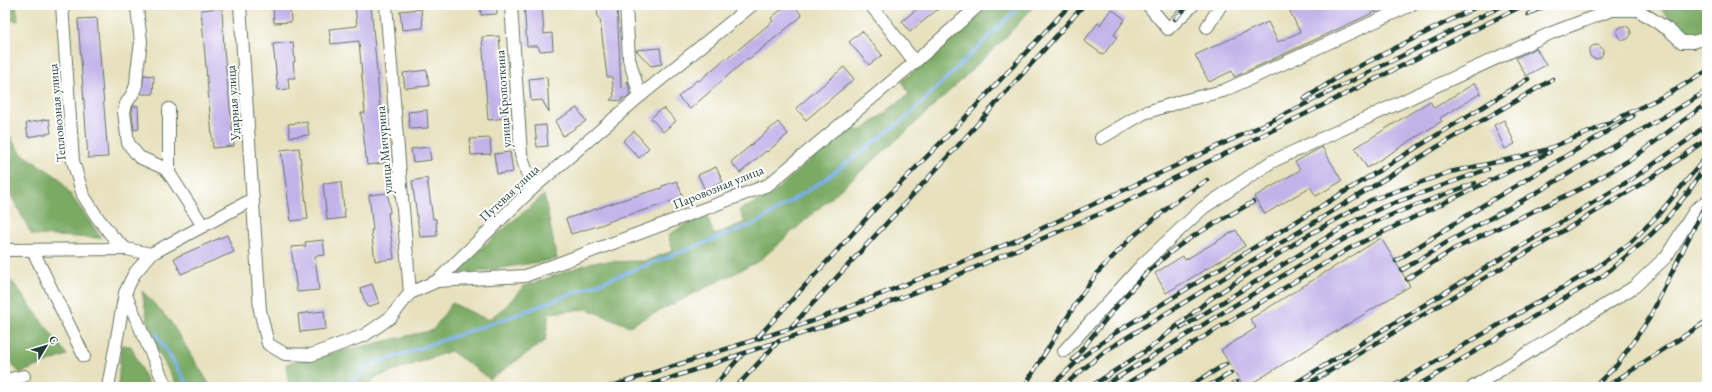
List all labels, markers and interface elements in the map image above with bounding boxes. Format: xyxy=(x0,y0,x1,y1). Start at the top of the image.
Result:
street label: улица Кропоткина xyxy=(491,49,515,149)
street label: Тепловозная улица xyxy=(44,62,70,163)
street label: Ударная улица xyxy=(222,64,244,142)
street label: улица Мичурина xyxy=(372,104,396,195)
street label: Путевая улица xyxy=(475,160,543,225)
street label: Паровозная улица xyxy=(670,161,767,213)
north arrow xyxy=(26,326,66,366)
text: С xyxy=(46,332,62,347)

